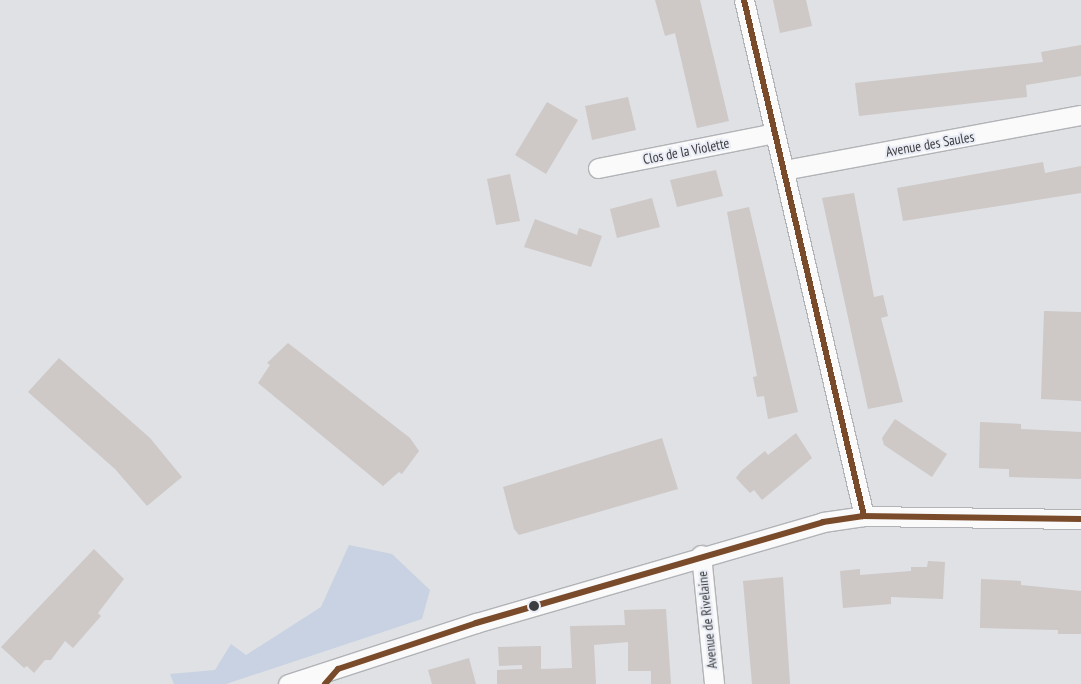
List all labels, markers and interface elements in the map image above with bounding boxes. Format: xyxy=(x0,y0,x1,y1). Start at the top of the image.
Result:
street label: Avenue des Saules xyxy=(885,128,975,160)
street label: Clos de la Violette xyxy=(641,134,731,168)
street label: Avenue de Rivelaine xyxy=(694,570,720,670)
unlabelled marker xyxy=(529,601,539,611)

